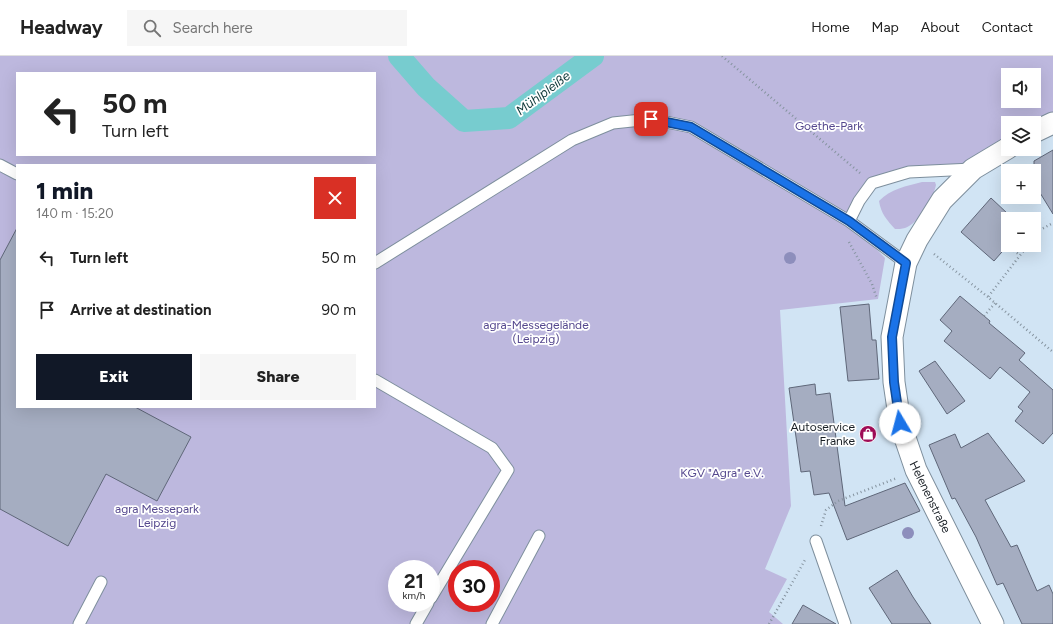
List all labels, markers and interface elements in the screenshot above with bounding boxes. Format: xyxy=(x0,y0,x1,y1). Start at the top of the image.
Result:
search box xyxy=(127,10,407,46)
text: Headway xyxy=(20,16,103,39)
icon: search xyxy=(141,17,163,39)
text: Search here xyxy=(173,19,253,37)
text: Home xyxy=(811,19,850,36)
text: Map xyxy=(872,19,899,36)
text: About xyxy=(921,19,960,36)
text: Contact xyxy=(982,19,1033,36)
water label: Mühlpleiße xyxy=(513,68,573,118)
map controls xyxy=(1001,68,1041,252)
button: sound xyxy=(1001,68,1041,108)
text: 50 m xyxy=(102,86,168,120)
icon: left xyxy=(36,88,88,140)
pin xyxy=(634,102,668,136)
icon: arrive xyxy=(640,108,662,130)
button: layers xyxy=(1001,116,1041,156)
park label: Goethe-Park xyxy=(795,119,863,133)
text: Turn left xyxy=(102,120,169,142)
button: + xyxy=(1001,164,1041,204)
text: 1 min xyxy=(36,176,93,205)
button: close xyxy=(314,177,356,219)
text: 140 m · 15:20 xyxy=(36,206,114,221)
button: − xyxy=(1001,212,1041,252)
icon: left xyxy=(36,247,58,269)
text: Turn left xyxy=(70,249,128,267)
text: 50 m xyxy=(321,249,356,267)
icon: arrive xyxy=(36,299,58,321)
text: Arrive at destination xyxy=(70,301,211,319)
text: 90 m xyxy=(321,301,356,319)
park label: agra-Messegelände (Leipzig) xyxy=(483,318,589,346)
button: Exit xyxy=(36,354,192,400)
button: Share xyxy=(200,354,356,400)
position arrow xyxy=(879,402,921,444)
place label: Autoservice Franke xyxy=(790,420,855,448)
shop icon: Autoservice Franke xyxy=(858,424,878,444)
street label: Helenenstraße xyxy=(907,459,954,536)
park label: KGV "Agra" e.V. xyxy=(680,466,764,480)
park label: agra Messepark Leipzig xyxy=(115,502,199,530)
speed limit sign: 30 xyxy=(448,560,500,612)
text: 21 xyxy=(404,569,424,593)
text: km/h xyxy=(403,589,425,602)

